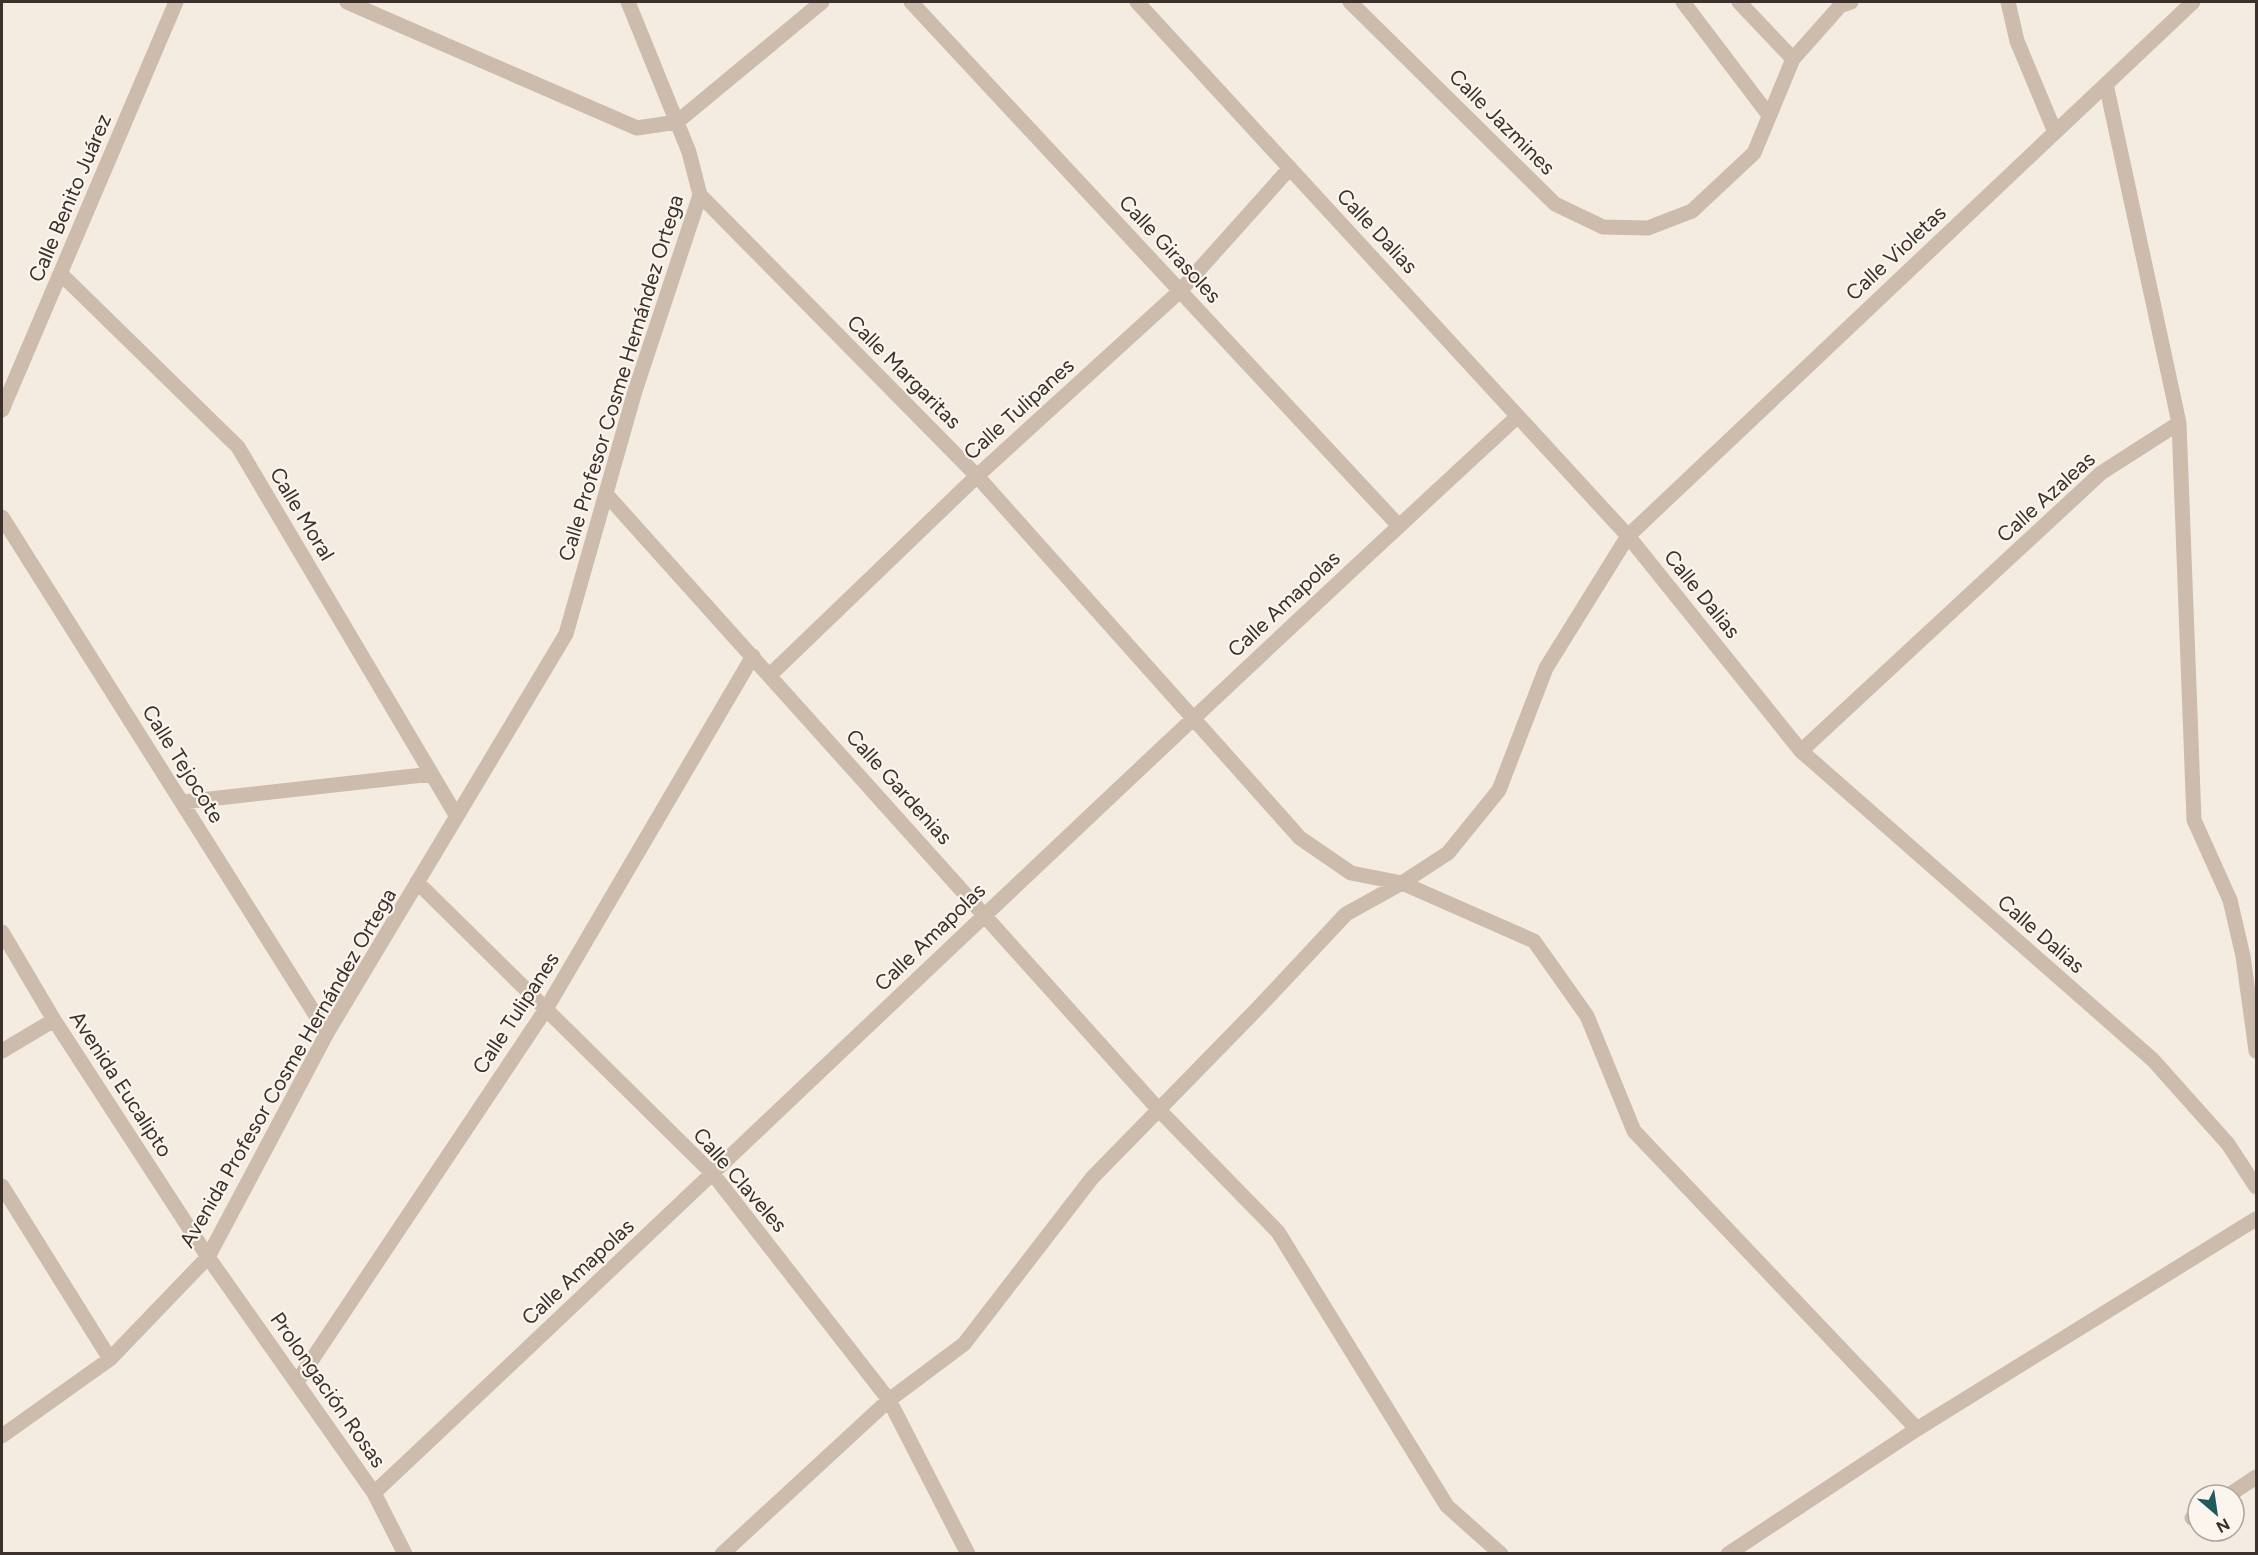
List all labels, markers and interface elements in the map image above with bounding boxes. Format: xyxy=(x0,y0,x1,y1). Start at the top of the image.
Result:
street label: Calle Jazmines xyxy=(1444,64,1560,180)
street label: Calle Benito Juárez xyxy=(23,110,116,286)
street label: Calle Dalias xyxy=(1332,183,1423,278)
street label: Calle Girasoles xyxy=(1114,190,1227,308)
street label: Calle Profesor Cosme Hernández Ortega xyxy=(553,192,688,564)
street label: Calle Violetas xyxy=(1840,200,1951,305)
street label: Calle Margaritas xyxy=(842,310,966,434)
street label: Calle Tulipanes xyxy=(958,353,1079,465)
street label: Calle Azaleas xyxy=(1991,446,2100,547)
street label: Calle Moral xyxy=(265,463,340,565)
street label: Calle Dalias xyxy=(1659,544,1746,643)
street label: Calle Amapolas xyxy=(1222,545,1345,662)
street label: Calle Tejocote xyxy=(137,700,230,827)
street label: Calle Gardenias xyxy=(841,724,958,849)
street label: Calle Amapolas xyxy=(869,878,990,996)
street label: Avenida Profesor Cosme Hernández Ortega xyxy=(174,884,401,1252)
street label: Calle Dalias xyxy=(1993,889,2090,978)
street label: Calle Tulipanes xyxy=(467,947,564,1078)
street label: Avenida Eucalipto xyxy=(65,1006,178,1161)
street label: Calle Claveles xyxy=(688,1122,792,1237)
street label: Calle Amapolas xyxy=(516,1213,639,1330)
street label: Prolongación Rosas xyxy=(265,1307,391,1472)
north arrow xyxy=(2186,1483,2246,1543)
text: N xyxy=(2213,1514,2233,1537)

